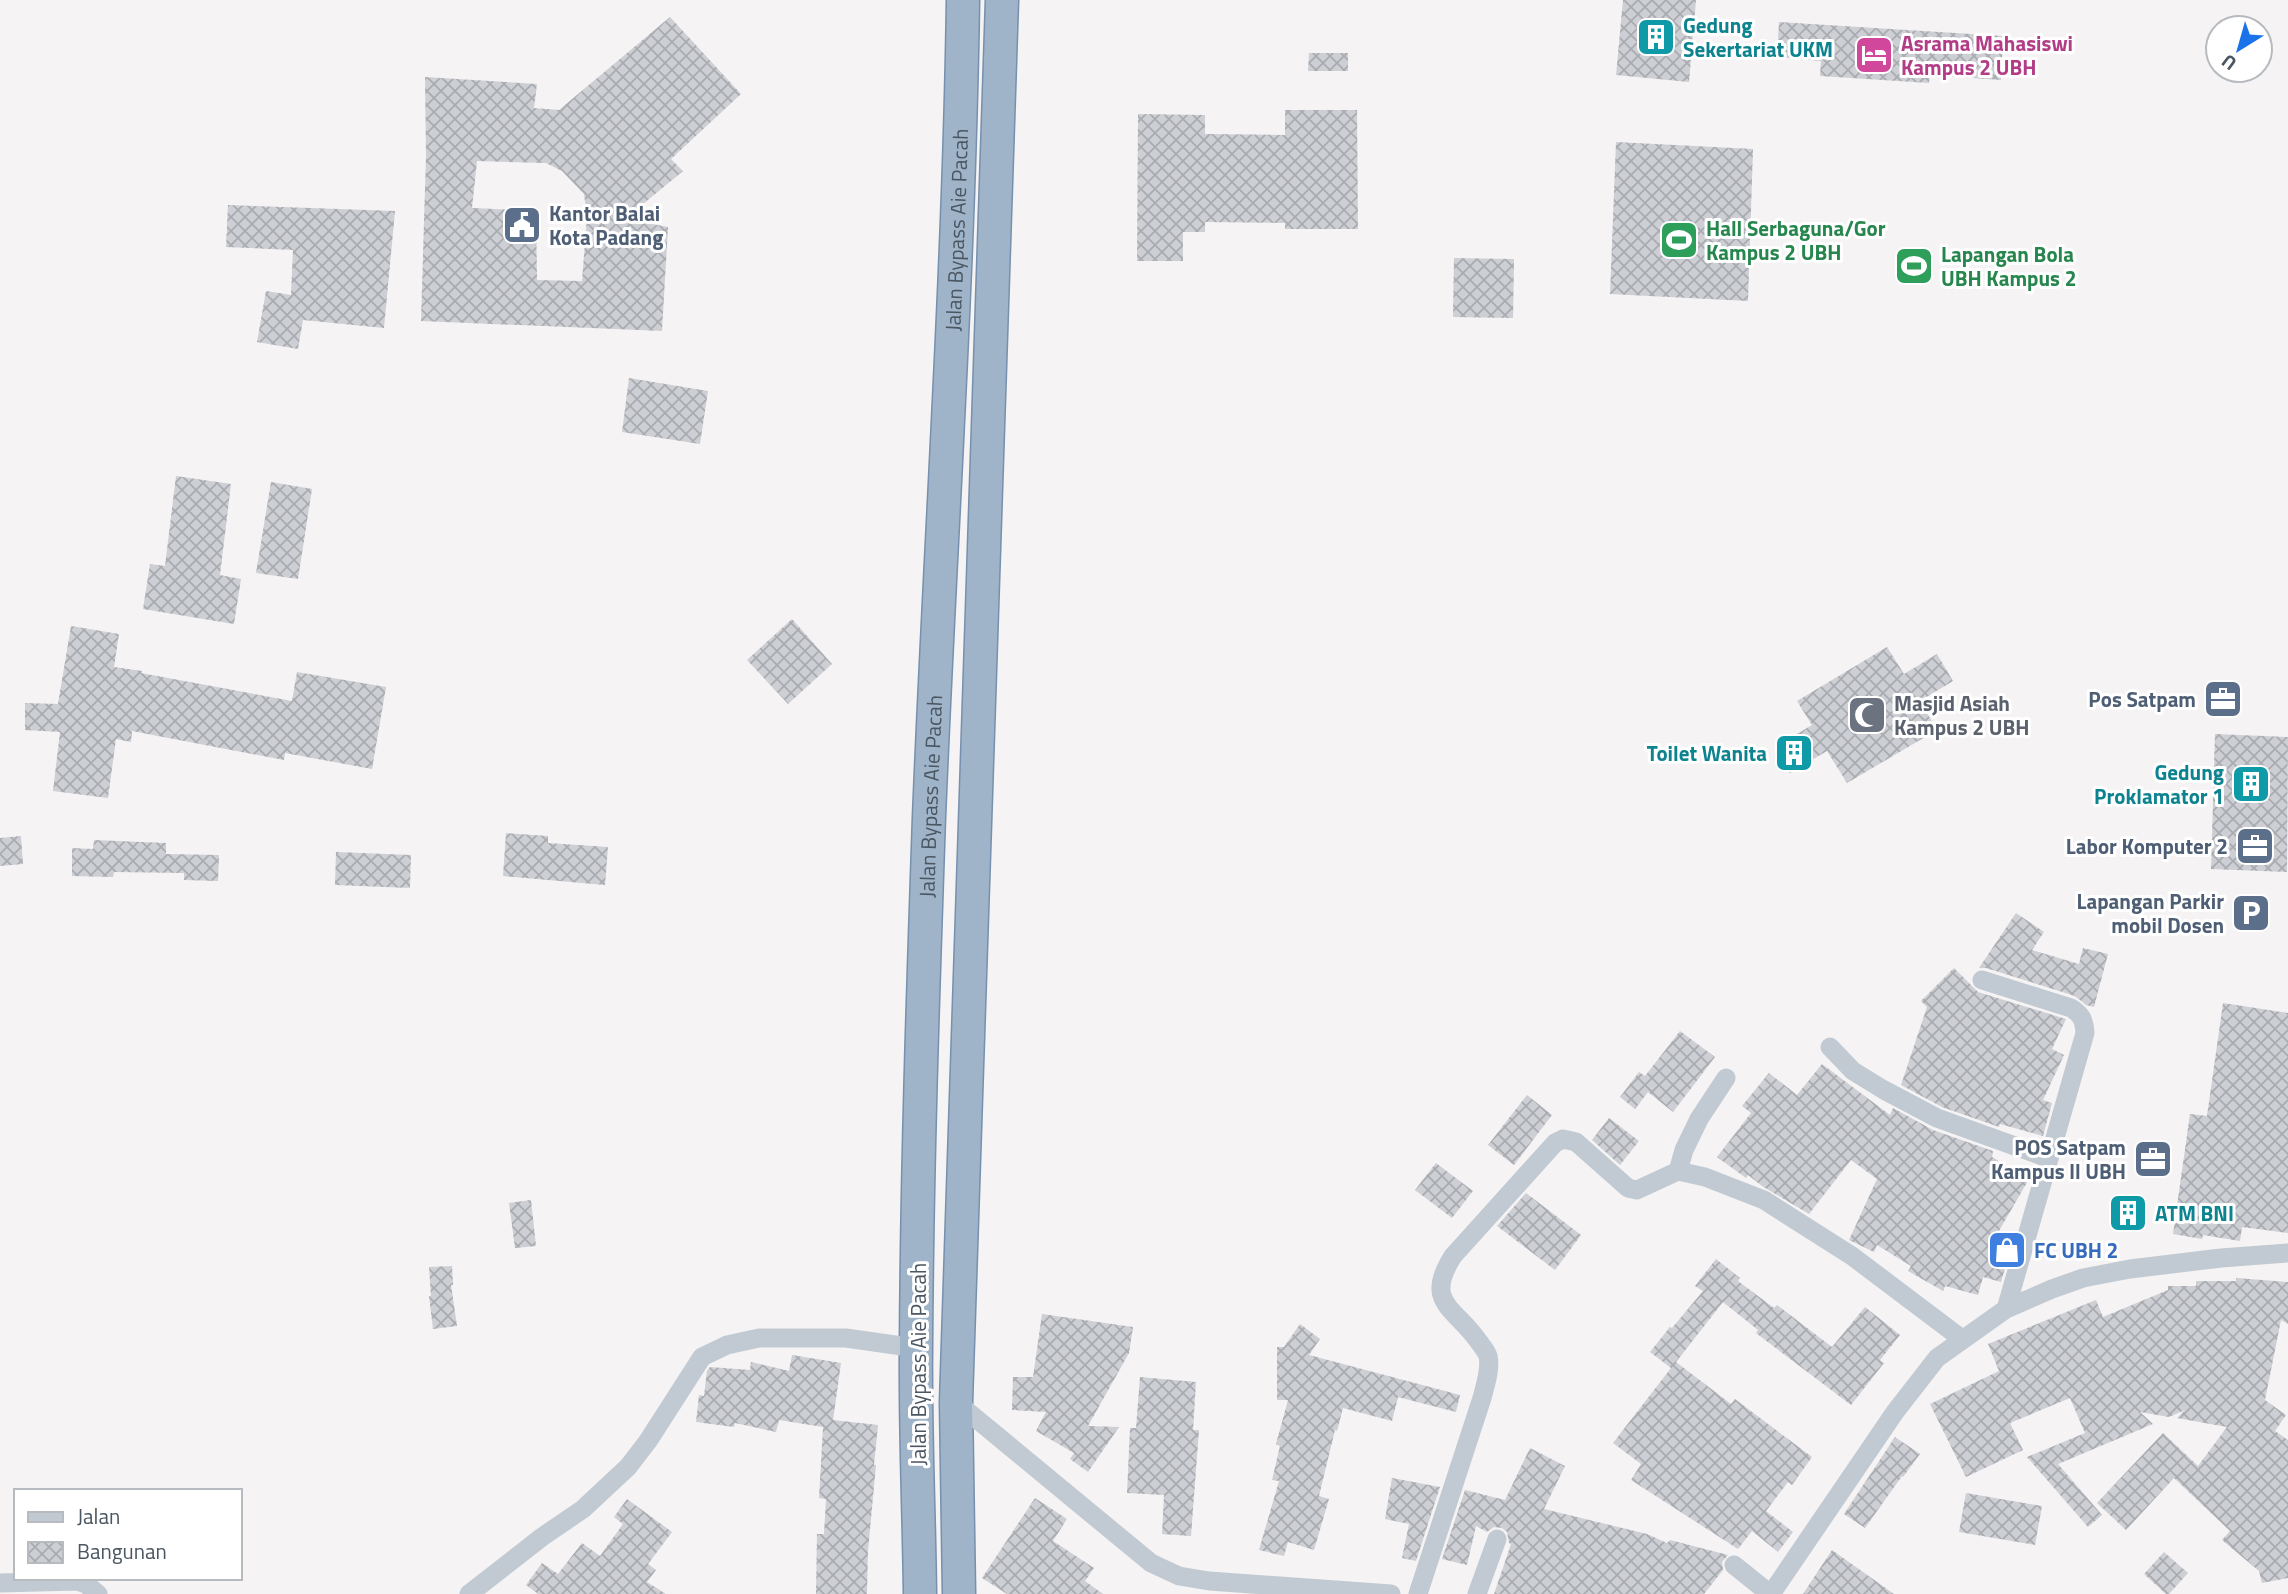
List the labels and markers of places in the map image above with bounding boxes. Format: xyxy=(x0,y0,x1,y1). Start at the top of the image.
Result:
place label: Gedung Sekertariat UKM xyxy=(1683,9,1833,65)
building icon: Gedung Sekertariat UKM xyxy=(1635,16,1677,58)
place label: Asrama Mahasiswi Kampus 2 UBH xyxy=(1901,27,2073,83)
hotel icon: Asrama Mahasiswi Kampus 2 UBH xyxy=(1853,34,1895,76)
place label: Kantor Balai Kota Padang xyxy=(549,197,663,253)
public building icon: Kantor Balai Kota Padang xyxy=(501,204,543,246)
place label: Hall Serbaguna/Gor Kampus 2 UBH xyxy=(1706,212,1886,268)
sports icon: Hall Serbaguna/Gor Kampus 2 UBH xyxy=(1658,219,1700,261)
place label: Lapangan Bola UBH Kampus 2 xyxy=(1941,238,2076,294)
sports icon: Lapangan Bola UBH Kampus 2 xyxy=(1893,245,1935,287)
office icon: Pos Satpam xyxy=(2202,678,2244,720)
place label: Pos Satpam xyxy=(2088,683,2196,715)
place label: Masjid Asiah Kampus 2 UBH xyxy=(1894,687,2029,743)
mosque icon: Masjid Asiah Kampus 2 UBH xyxy=(1846,694,1888,736)
building icon: Toilet Wanita xyxy=(1773,732,1815,774)
place label: Toilet Wanita xyxy=(1647,737,1767,769)
place label: Gedung Proklamator 1 xyxy=(2094,756,2224,812)
building icon: Gedung Proklamator 1 xyxy=(2230,763,2272,805)
office icon: Labor Komputer 2 xyxy=(2234,825,2276,867)
place label: Labor Komputer 2 xyxy=(2066,830,2228,862)
place label: Lapangan Parkir mobil Dosen xyxy=(2077,885,2224,941)
parking icon: Lapangan Parkir mobil Dosen xyxy=(2230,892,2272,934)
place label: POS Satpam Kampus ll UBH xyxy=(1991,1131,2126,1187)
office icon: POS Satpam Kampus ll UBH xyxy=(2132,1138,2174,1180)
building icon: ATM BNI xyxy=(2107,1192,2149,1234)
place label: ATM BNI xyxy=(2155,1197,2234,1229)
shop icon: FC UBH 2 xyxy=(1986,1229,2028,1271)
place label: FC UBH 2 xyxy=(2034,1234,2118,1266)

